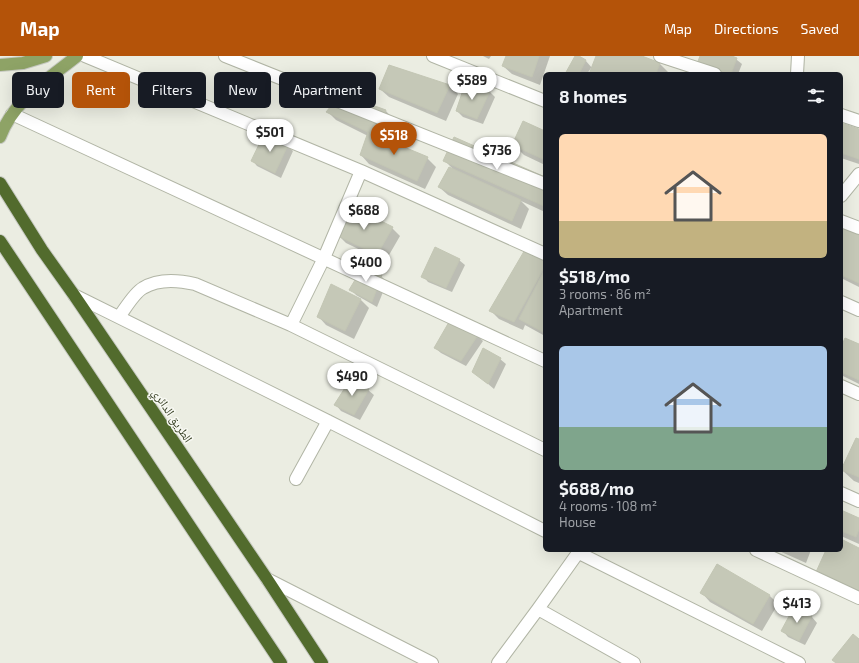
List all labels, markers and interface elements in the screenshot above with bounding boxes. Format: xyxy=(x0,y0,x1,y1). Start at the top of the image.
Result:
text: Map xyxy=(20,17,60,40)
text: Map xyxy=(664,20,692,37)
text: Directions xyxy=(714,20,779,37)
text: Saved xyxy=(801,20,839,37)
pin: $589 xyxy=(448,67,496,101)
chip: Buy xyxy=(12,72,64,108)
chip: Rent xyxy=(72,72,130,108)
chip: Filters xyxy=(138,72,206,108)
chip: New xyxy=(214,72,271,108)
chip: Apartment xyxy=(279,72,376,108)
text: $589 xyxy=(457,72,487,88)
icon: filters xyxy=(805,85,827,107)
text: 8 homes xyxy=(559,86,627,106)
pin: $501 xyxy=(246,119,294,153)
pin: $518 xyxy=(370,122,418,156)
text: $501 xyxy=(256,124,284,140)
text: $518 xyxy=(380,127,408,143)
pin: $736 xyxy=(473,137,521,171)
text: $736 xyxy=(482,142,512,158)
icon: home xyxy=(657,160,729,232)
pin: $688 xyxy=(340,197,388,231)
text: $688 xyxy=(348,202,380,218)
pin: $400 xyxy=(342,249,390,283)
text: $400 xyxy=(350,254,382,270)
text: $518/mo xyxy=(559,266,630,286)
text: 3 rooms · 86 m² xyxy=(559,286,651,302)
text: Apartment xyxy=(559,302,623,318)
pin: $490 xyxy=(328,363,376,397)
text: $490 xyxy=(336,368,368,384)
icon: home xyxy=(657,372,729,444)
street label: الطريق الدائري xyxy=(147,385,196,447)
text: $688/mo xyxy=(559,478,634,498)
text: 4 rooms · 108 m² xyxy=(559,498,657,514)
text: House xyxy=(559,514,596,530)
pin: $413 xyxy=(773,590,821,624)
text: $413 xyxy=(783,595,811,611)

